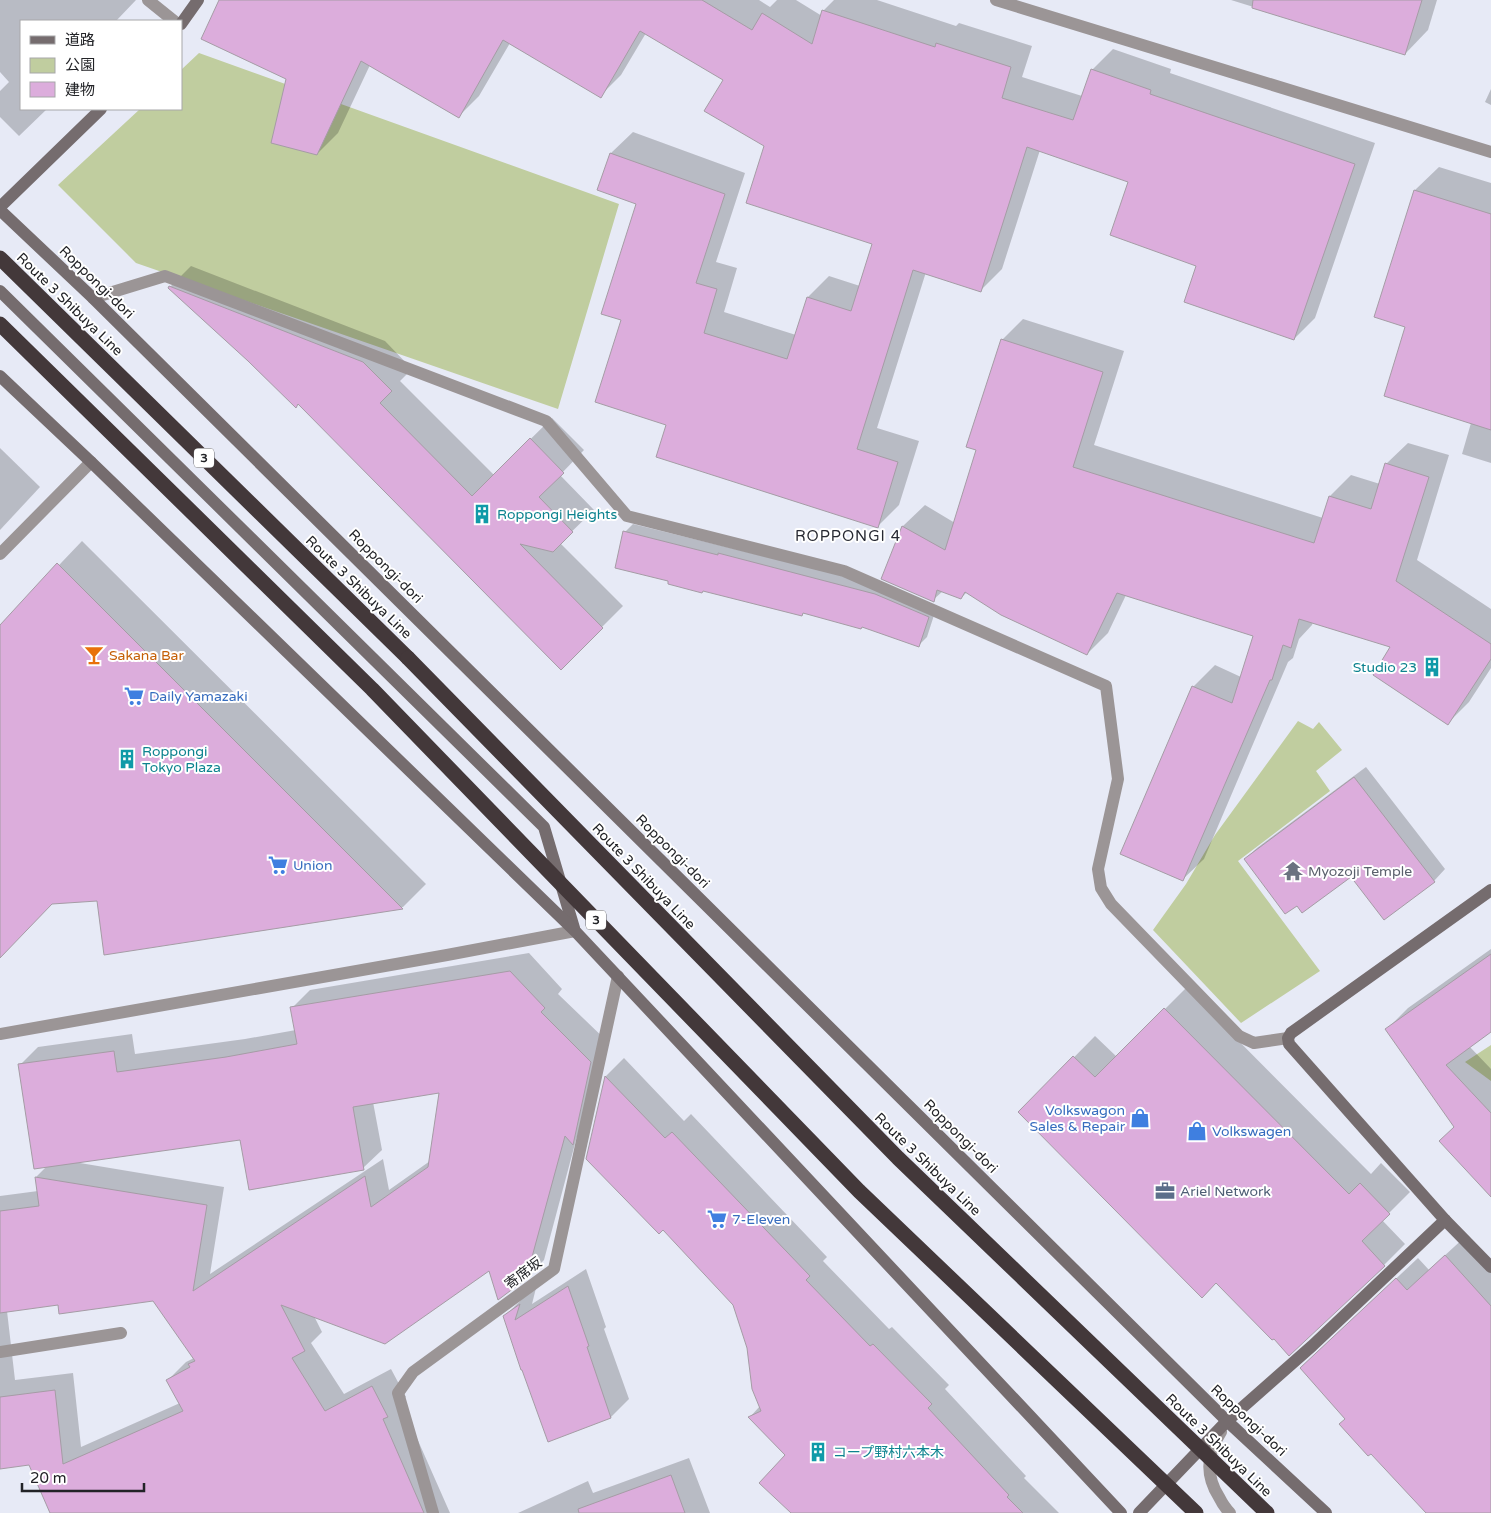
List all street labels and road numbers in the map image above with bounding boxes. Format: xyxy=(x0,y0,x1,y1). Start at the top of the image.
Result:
street label: Roppongi-dori xyxy=(56,242,138,322)
street label: Route 3 Shibuya Line xyxy=(13,249,126,360)
road number: 3 xyxy=(194,448,214,468)
street label: Roppongi-dori xyxy=(345,526,426,607)
street label: Route 3 Shibuya Line xyxy=(302,532,415,643)
street label: Roppongi-dori xyxy=(632,811,713,892)
street label: Route 3 Shibuya Line xyxy=(589,819,699,933)
road number: 3 xyxy=(586,910,606,930)
street label: Roppongi-dori xyxy=(920,1096,1001,1177)
street label: Route 3 Shibuya Line xyxy=(871,1109,984,1220)
street label: 寄席坂 xyxy=(501,1254,545,1293)
street label: Roppongi-dori xyxy=(1207,1381,1290,1460)
street label: Route 3 Shibuya Line xyxy=(1162,1390,1275,1501)

